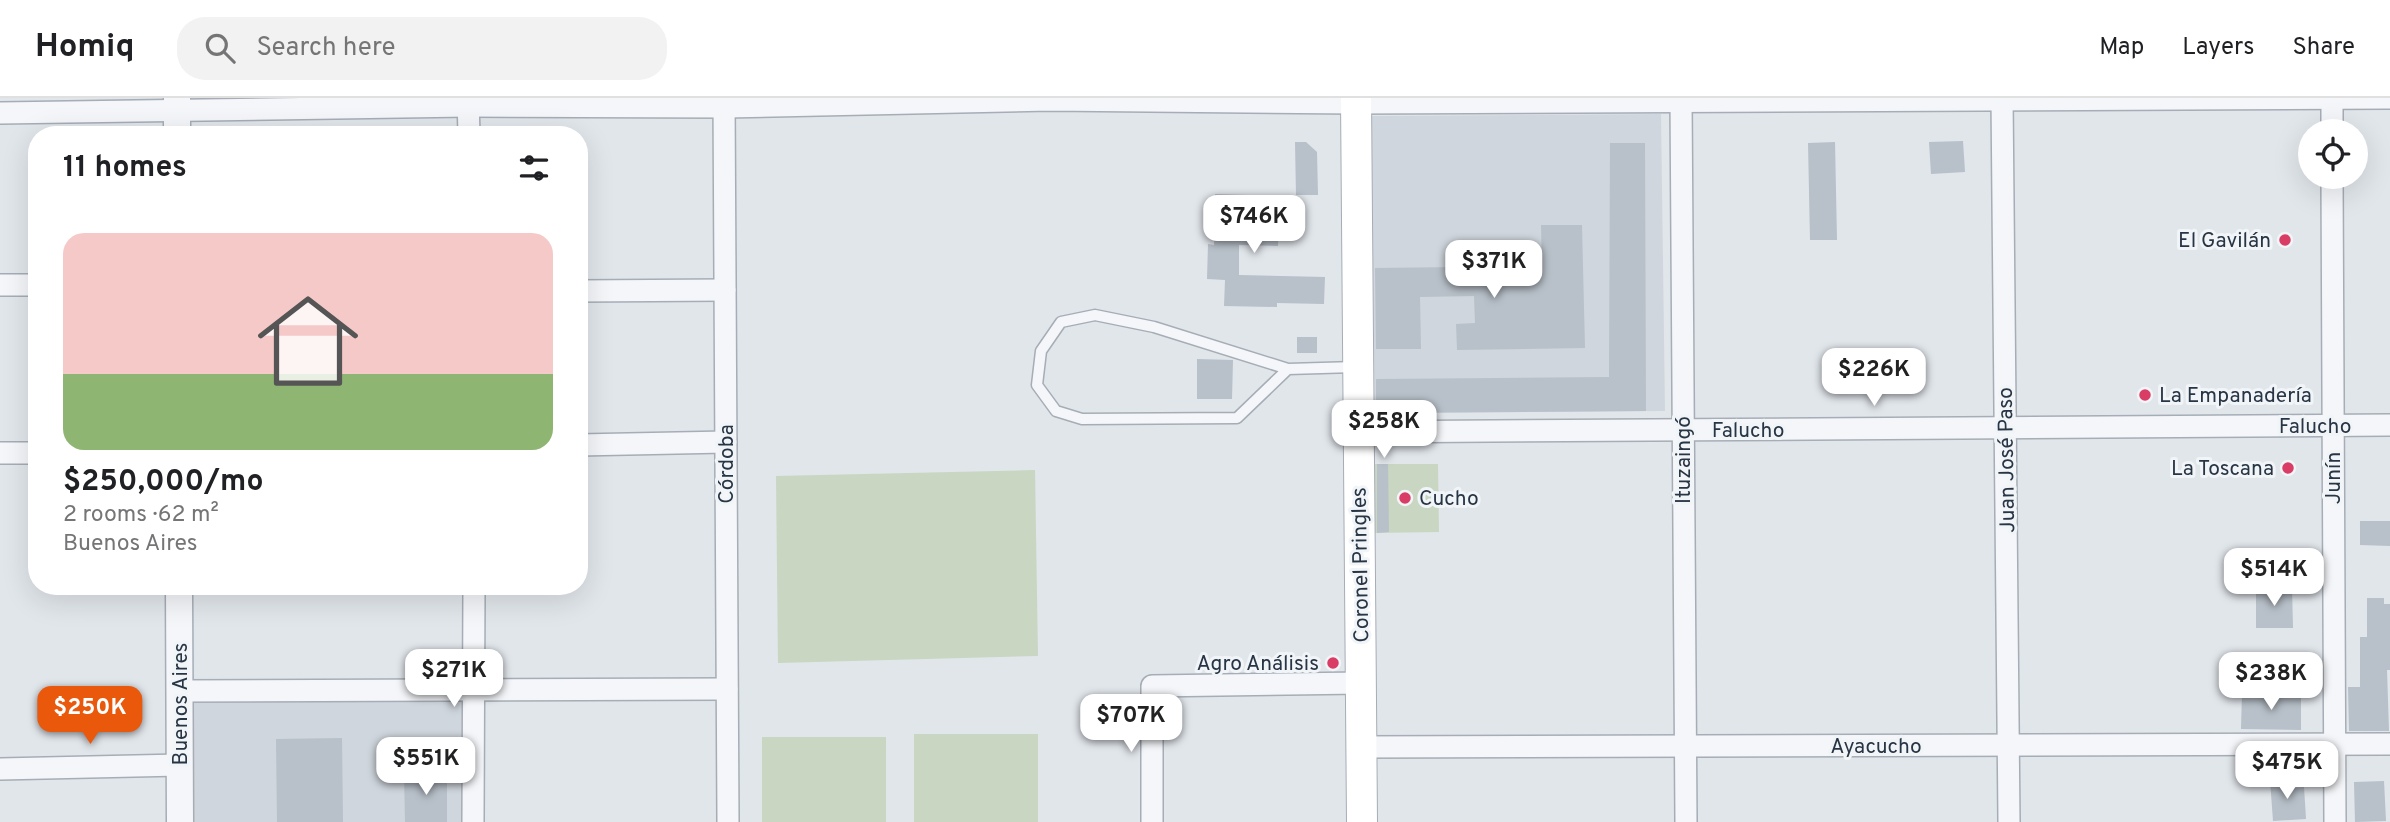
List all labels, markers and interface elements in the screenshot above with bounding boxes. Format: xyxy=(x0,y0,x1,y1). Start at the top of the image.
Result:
search box xyxy=(177,17,667,80)
text: Homiq xyxy=(35,27,135,69)
icon: search xyxy=(201,29,239,67)
text: Search here xyxy=(257,32,395,65)
text: Map xyxy=(2099,33,2144,63)
text: Layers xyxy=(2182,33,2254,63)
text: Share xyxy=(2292,33,2355,63)
map controls xyxy=(2298,119,2368,189)
button: locate xyxy=(2298,119,2368,189)
icon: filters xyxy=(515,149,553,187)
text: 11 homes xyxy=(63,150,187,187)
pin: $746K xyxy=(1205,195,1303,255)
text: $746K xyxy=(1219,203,1289,232)
place label: El Gavilán xyxy=(2178,228,2271,255)
marker: El Gavilán xyxy=(2277,232,2293,248)
pin: $371K xyxy=(1445,240,1543,300)
text: $371K xyxy=(1461,248,1527,277)
icon: home xyxy=(245,278,371,404)
pin: $226K xyxy=(1825,348,1923,408)
text: $226K xyxy=(1838,356,1910,385)
place label: La Empanadería xyxy=(2159,383,2312,410)
street label: Juan José Paso xyxy=(1993,387,2022,533)
marker: La Empanadería xyxy=(2137,387,2153,403)
pin: $258K xyxy=(1335,400,1433,460)
text: $258K xyxy=(1348,408,1420,437)
street label: Falucho xyxy=(2279,414,2351,441)
street label: Ituzaingó xyxy=(1671,416,1698,504)
street label: Falucho xyxy=(1712,418,1784,445)
street label: Córdoba xyxy=(714,424,741,504)
street label: Junín xyxy=(2321,452,2348,504)
place label: La Toscana xyxy=(2171,456,2274,483)
marker: La Toscana xyxy=(2280,460,2296,476)
text: $250,000/mo xyxy=(63,464,263,501)
place label: Cucho xyxy=(1419,486,1479,513)
street label: Coronel Pringles xyxy=(1347,487,1376,643)
marker: Cucho xyxy=(1397,490,1413,506)
text: 2 rooms · 62 m² xyxy=(63,501,219,530)
text: Buenos Aires xyxy=(63,530,197,559)
pin: $514K xyxy=(2225,548,2323,608)
text: $514K xyxy=(2240,556,2308,585)
street label: Buenos Aires xyxy=(168,643,195,765)
pin: $271K xyxy=(405,650,503,709)
place label: Agro Análisis xyxy=(1197,651,1319,678)
pin: $238K xyxy=(2222,652,2320,712)
marker: Agro Análisis xyxy=(1325,655,1341,671)
text: $271K xyxy=(421,657,487,686)
text: $238K xyxy=(2235,660,2307,689)
pin: $250K xyxy=(41,686,139,746)
text: $250K xyxy=(53,694,127,723)
pin: $707K xyxy=(1082,694,1180,754)
text: $707K xyxy=(1096,702,1166,731)
street label: Ayacucho xyxy=(1830,734,1922,761)
pin: $551K xyxy=(377,738,475,797)
pin: $475K xyxy=(2238,742,2336,801)
text: $551K xyxy=(392,745,460,774)
text: $475K xyxy=(2251,749,2323,778)

